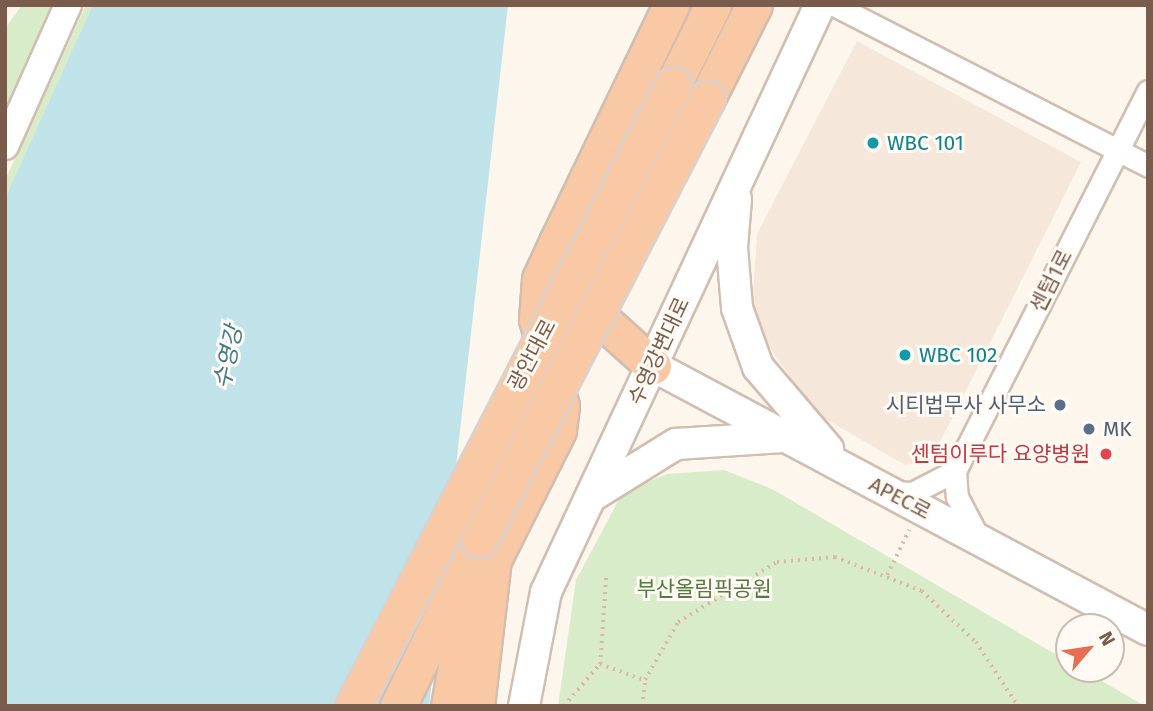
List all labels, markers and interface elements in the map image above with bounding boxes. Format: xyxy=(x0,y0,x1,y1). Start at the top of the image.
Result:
place label: WBC 101 xyxy=(887,130,964,156)
marker: WBC 101 xyxy=(865,135,881,151)
street label: 센텀1로 xyxy=(1025,245,1077,317)
street label: 수영강변대로 xyxy=(623,293,695,409)
street label: 광안대로 xyxy=(503,315,561,395)
water label: 수영강 xyxy=(208,323,248,391)
place label: WBC 102 xyxy=(919,342,997,368)
marker: WBC 102 xyxy=(897,347,913,363)
place label: 시티법무사 사무소 xyxy=(886,392,1046,418)
marker: 시티법무사 사무소 xyxy=(1052,397,1068,413)
place label: MK xyxy=(1103,416,1132,442)
marker: MK xyxy=(1081,421,1097,437)
place label: 센텀이루다 요양병원 xyxy=(911,441,1090,467)
marker: 센텀이루다 요양병원 xyxy=(1096,444,1116,464)
street label: APEC로 xyxy=(865,471,935,525)
park label: 부산올림픽공원 xyxy=(636,576,772,602)
north arrow xyxy=(1055,613,1125,683)
text: N xyxy=(1094,627,1120,650)

